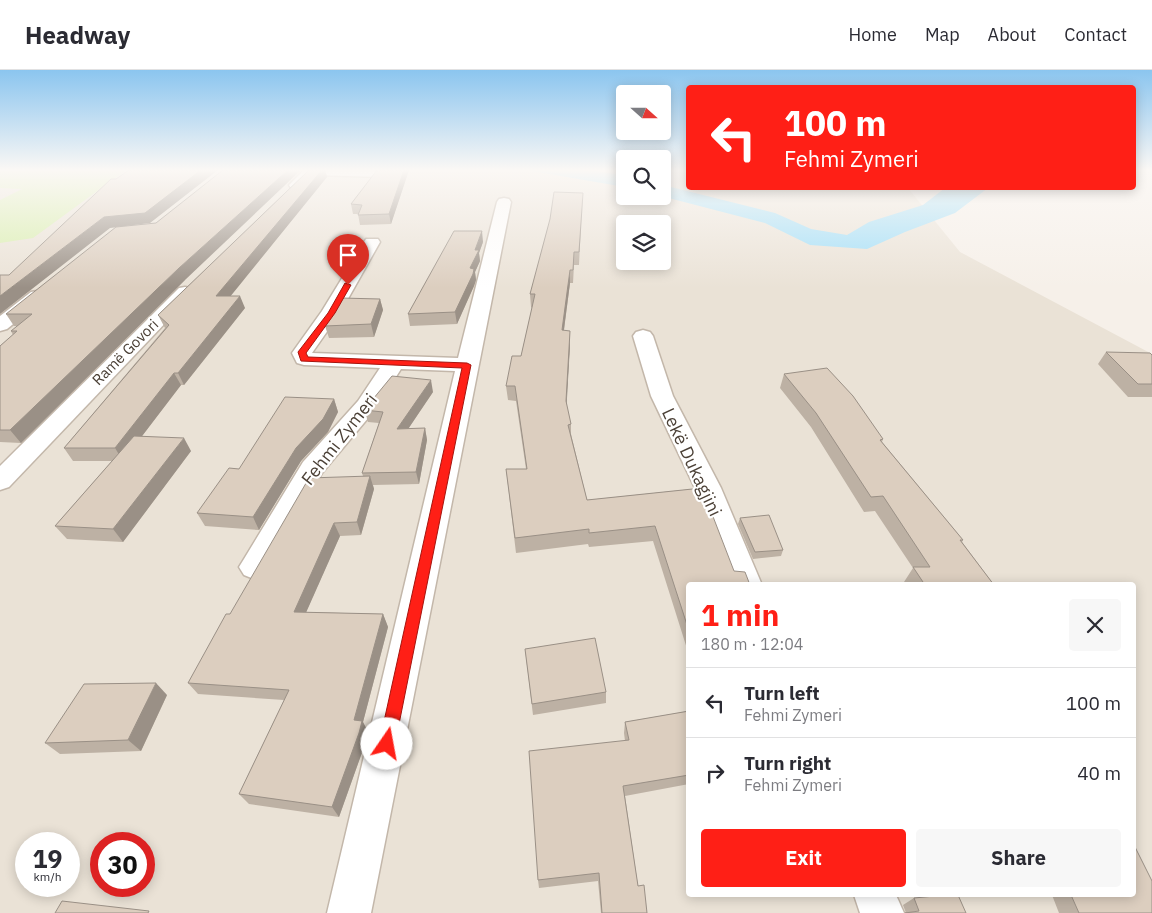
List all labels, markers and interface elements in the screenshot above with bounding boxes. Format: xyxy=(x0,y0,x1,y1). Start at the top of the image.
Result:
text: Headway xyxy=(25,19,130,51)
text: Home xyxy=(849,23,897,46)
text: Map xyxy=(925,23,960,46)
text: About xyxy=(988,23,1036,46)
text: Contact xyxy=(1064,23,1127,46)
north arrow xyxy=(616,85,671,140)
map controls xyxy=(616,85,671,270)
text: 100 m xyxy=(784,100,887,146)
icon: left xyxy=(701,105,766,170)
text: Fehmi Zymeri xyxy=(784,144,919,173)
button: search xyxy=(616,150,671,205)
button: layers xyxy=(616,215,671,270)
pin xyxy=(327,234,369,285)
icon: arrive xyxy=(334,241,362,269)
street label: Ramë Govori xyxy=(88,315,162,389)
street label: Fehmi Zymeri xyxy=(296,388,382,490)
street label: Lekë Dukagjini xyxy=(657,404,727,520)
text: 1 min xyxy=(701,595,779,634)
button: close xyxy=(1069,599,1121,651)
text: 180 m · 12:04 xyxy=(701,634,803,654)
text: Turn left xyxy=(744,681,820,705)
icon: left xyxy=(701,689,729,717)
text: 100 m xyxy=(1066,691,1121,715)
text: Fehmi Zymeri xyxy=(744,705,842,725)
position arrow xyxy=(360,717,412,769)
text: Turn right xyxy=(744,751,831,775)
icon: right xyxy=(701,759,729,787)
text: 40 m xyxy=(1077,761,1121,785)
text: Fehmi Zymeri xyxy=(744,775,842,795)
button: Exit xyxy=(701,829,906,887)
button: Share xyxy=(916,829,1121,887)
speed limit sign: 30 xyxy=(90,832,155,897)
text: 19 xyxy=(32,842,63,875)
text: km/h xyxy=(33,869,62,884)

